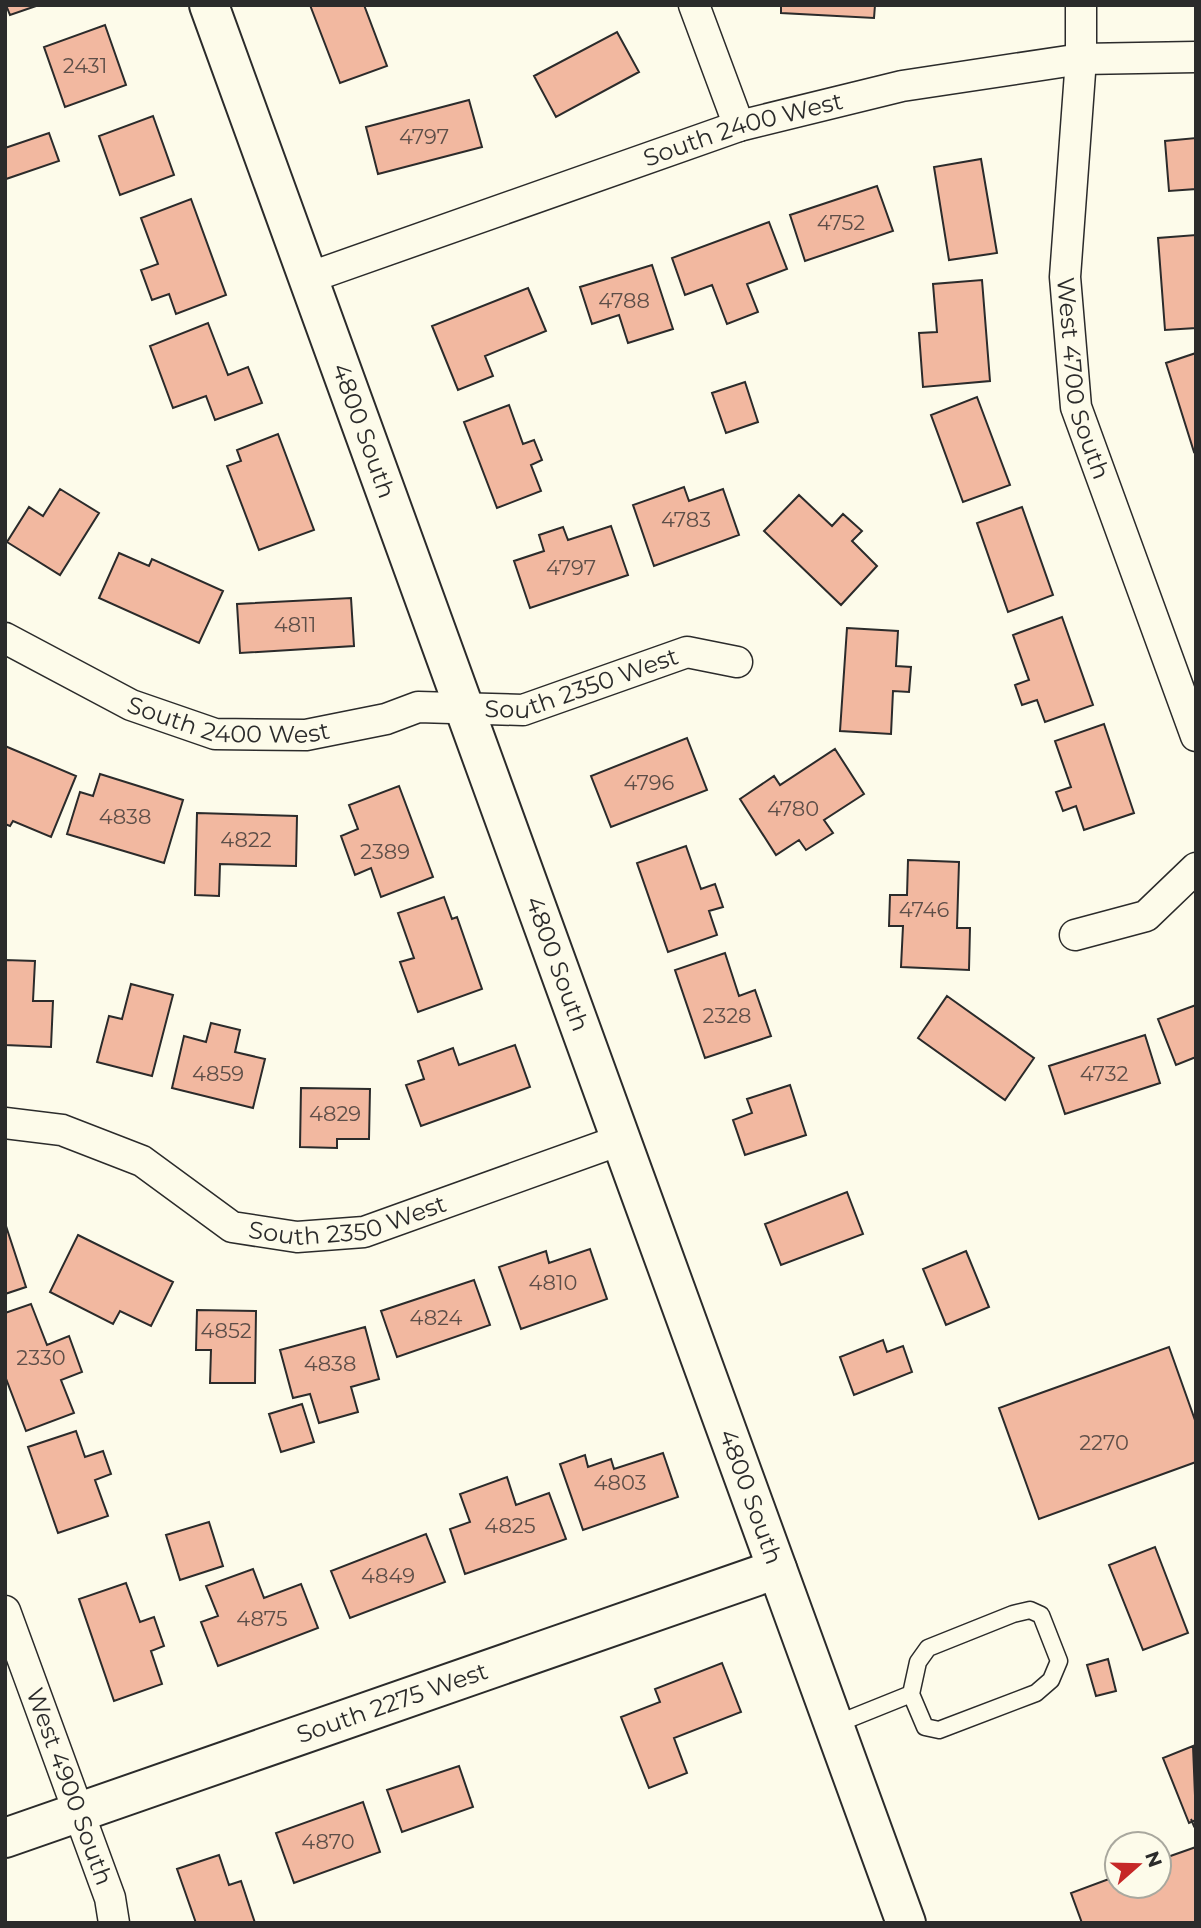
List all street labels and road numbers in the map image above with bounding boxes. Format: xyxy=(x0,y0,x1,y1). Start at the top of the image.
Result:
street label: South 2400 West xyxy=(639,86,846,173)
street label: West 4700 South xyxy=(1051,276,1116,483)
street label: 4800 South xyxy=(326,359,402,502)
street label: South 2350 West xyxy=(484,641,682,724)
street label: South 2400 West xyxy=(124,690,332,749)
street label: 4800 South xyxy=(520,892,595,1035)
street label: South 2350 West xyxy=(247,1189,450,1251)
street label: 4800 South xyxy=(713,1425,789,1568)
street label: South 2275 West xyxy=(293,1656,492,1749)
street label: West 4900 South xyxy=(20,1684,119,1889)

